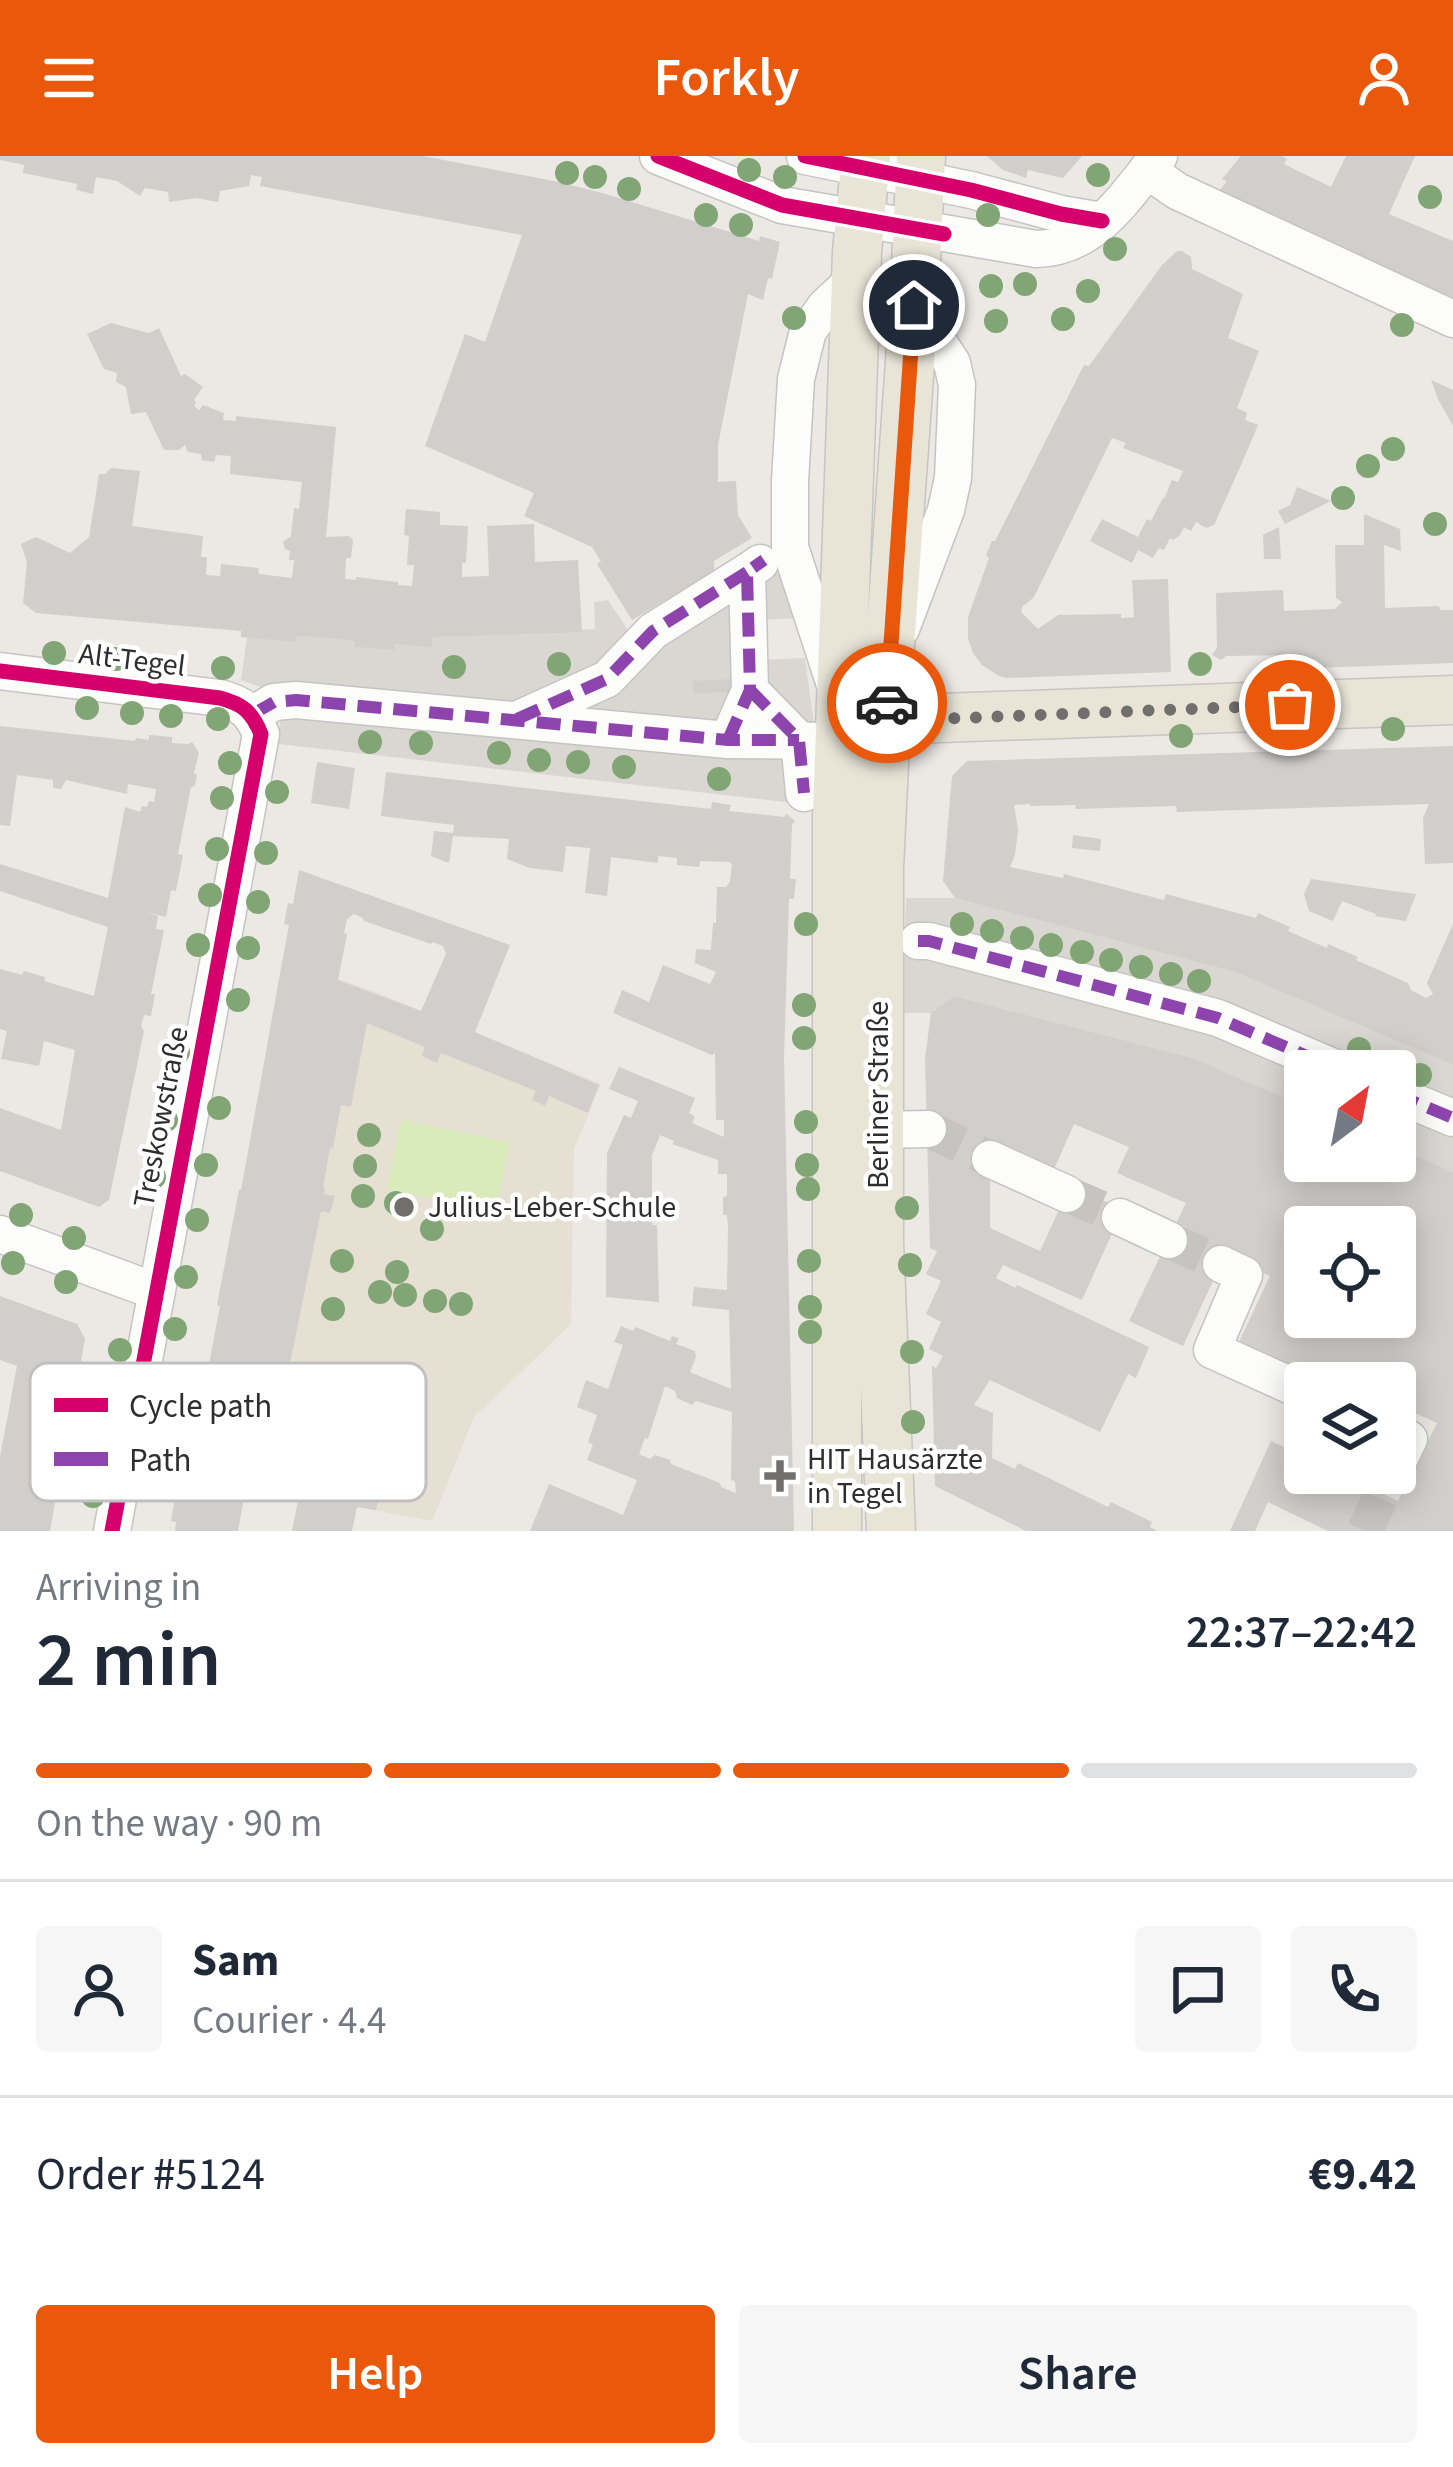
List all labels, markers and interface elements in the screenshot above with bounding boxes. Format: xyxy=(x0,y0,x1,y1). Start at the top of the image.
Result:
text: Forkly xyxy=(653,40,800,117)
icon: menu xyxy=(36,45,102,111)
icon: person xyxy=(1351,45,1417,111)
pin xyxy=(863,254,965,356)
icon: home xyxy=(881,272,947,338)
street label: Alt-Tegel xyxy=(76,632,188,688)
courier xyxy=(827,643,947,763)
pin xyxy=(1239,654,1341,756)
icon: car xyxy=(854,670,920,736)
icon: bag xyxy=(1257,672,1323,738)
street label: Berliner Straße xyxy=(857,1001,900,1189)
street label: Treskowstraße xyxy=(122,1023,200,1211)
north arrow xyxy=(1284,1050,1416,1182)
map controls xyxy=(1284,1050,1416,1494)
place label: Julius-Leber-Schule xyxy=(428,1186,676,1229)
marker: Julius-Leber-Schule xyxy=(391,1194,417,1220)
button: locate xyxy=(1284,1206,1416,1338)
button: layers xyxy=(1284,1362,1416,1494)
legend xyxy=(30,1363,426,1501)
text: Cycle path xyxy=(129,1383,272,1430)
text: Path xyxy=(129,1437,192,1484)
place label: HIT Hausärzte in Tegel xyxy=(807,1438,983,1515)
marker: HIT Hausärzte in Tegel xyxy=(764,1460,796,1492)
text: Arriving in xyxy=(36,1560,201,1616)
text: 22:37–22:42 xyxy=(1186,1601,1417,1665)
text: 2 min xyxy=(36,1605,221,1716)
text: On the way · 90 m xyxy=(36,1796,322,1852)
button: person xyxy=(36,1926,162,2052)
button: chat xyxy=(1135,1926,1261,2052)
button: phone xyxy=(1291,1926,1417,2052)
text: Sam xyxy=(192,1929,279,1993)
text: Courier · 4.4 xyxy=(192,1993,386,2049)
text: Order #5124 xyxy=(36,2143,265,2207)
text: €9.42 xyxy=(1308,2143,1417,2207)
button: Help xyxy=(36,2305,715,2443)
button: Share xyxy=(739,2305,1417,2443)

